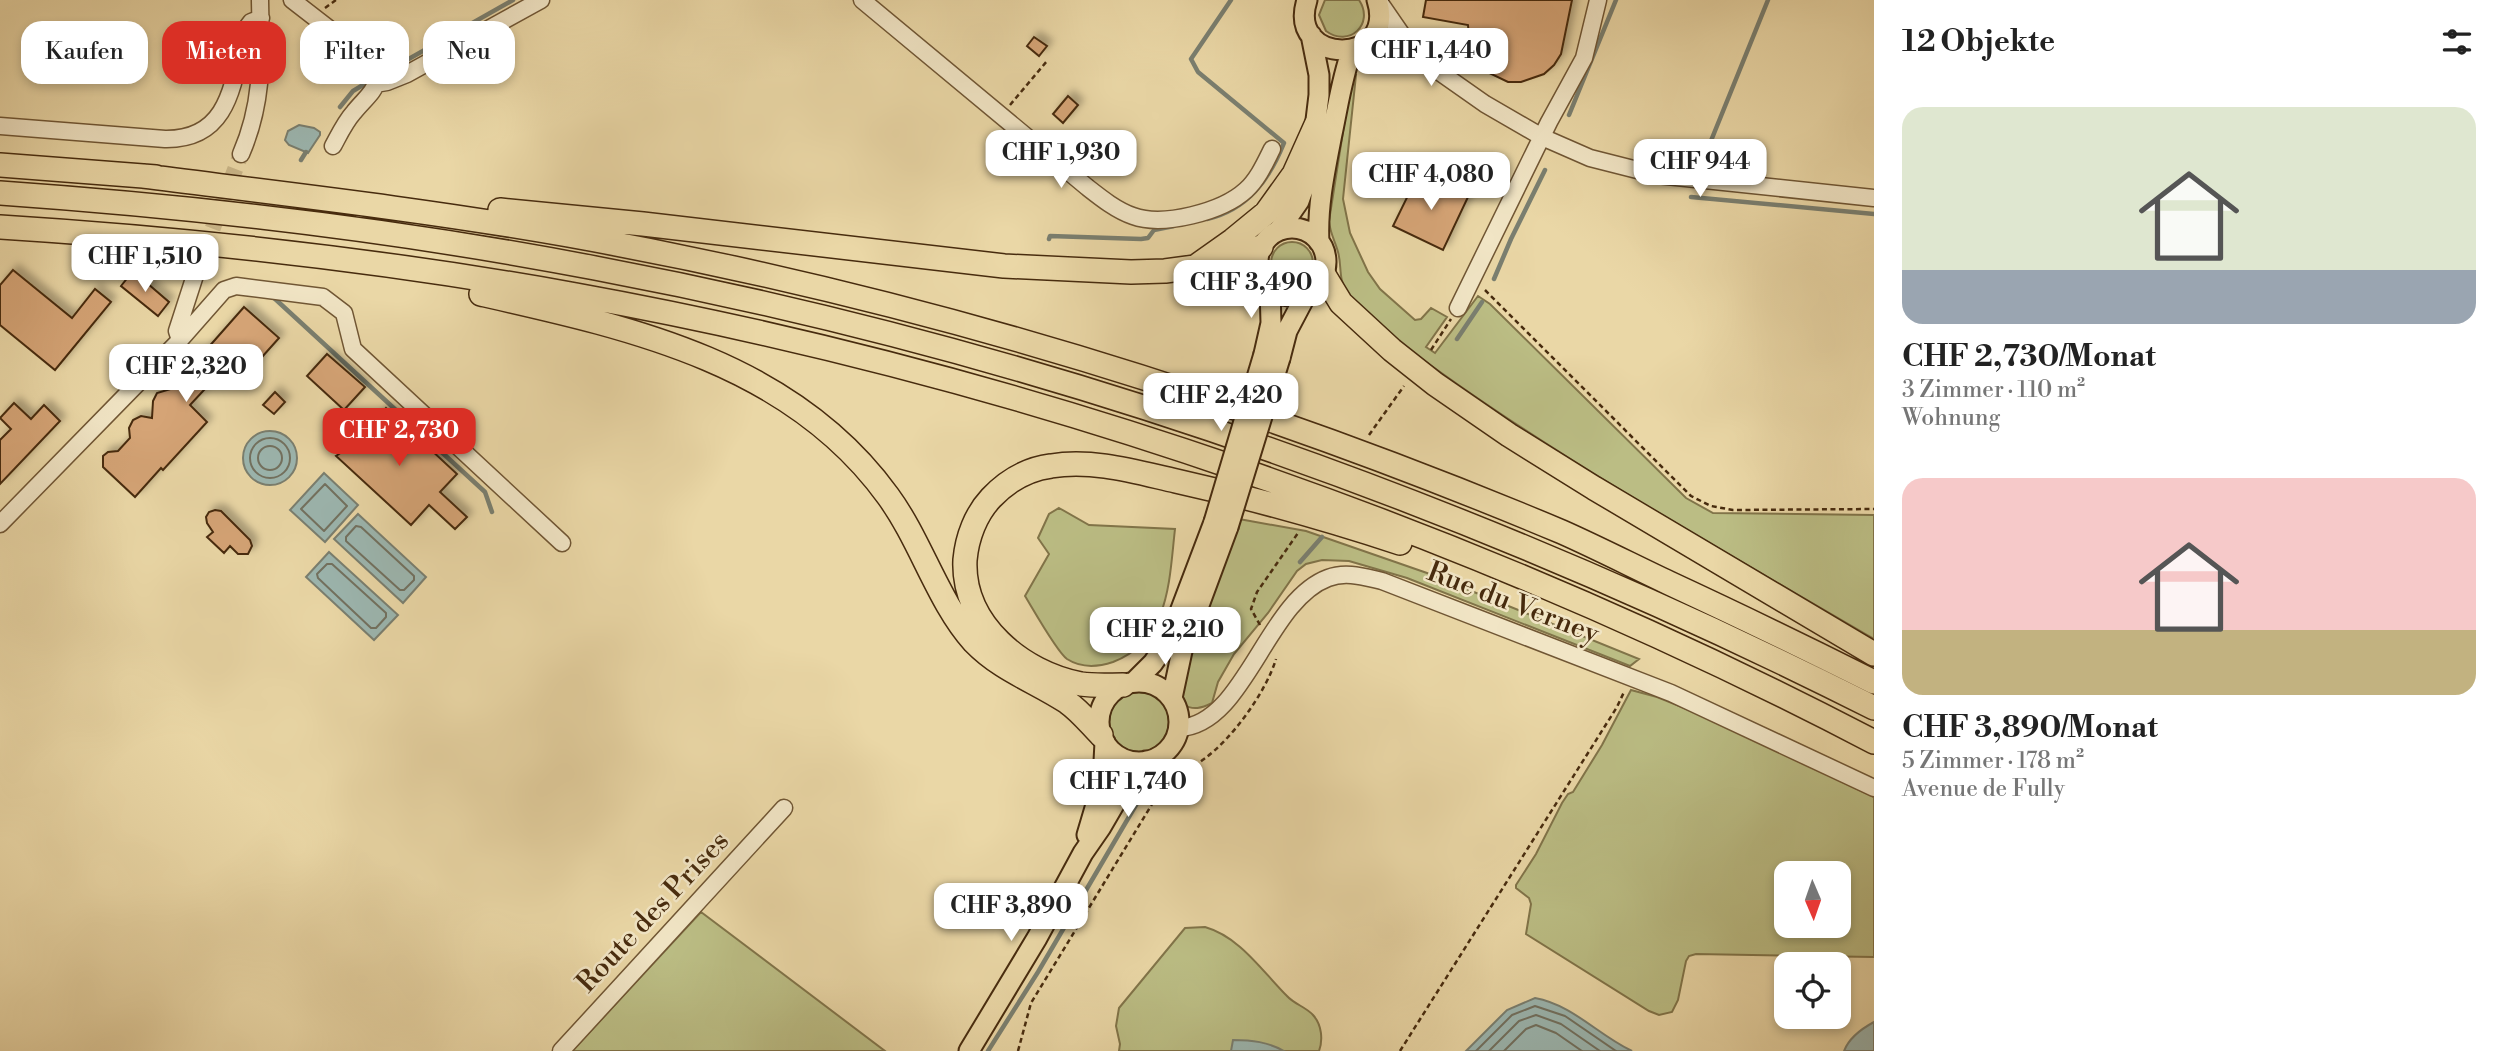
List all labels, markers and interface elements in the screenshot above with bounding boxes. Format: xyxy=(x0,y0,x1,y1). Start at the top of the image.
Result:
chip: Kaufen xyxy=(21,21,148,84)
chip: Mieten xyxy=(162,21,286,84)
chip: Filter xyxy=(300,21,409,84)
chip: Neu xyxy=(423,21,515,84)
text: 12 Objekte xyxy=(1902,23,2055,61)
icon: filters xyxy=(2438,23,2476,61)
pin: CHF 1,440 xyxy=(1351,28,1511,88)
text: CHF 1,440 xyxy=(1370,37,1492,65)
pin: CHF 1,930 xyxy=(981,130,1141,190)
text: CHF 1,930 xyxy=(1002,139,1120,167)
pin: CHF 944 xyxy=(1635,140,1765,199)
text: CHF 944 xyxy=(1650,148,1750,176)
pin: CHF 4,080 xyxy=(1351,152,1511,212)
icon: home xyxy=(2126,153,2252,279)
text: CHF 4,080 xyxy=(1368,161,1494,189)
pin: CHF 1,510 xyxy=(65,234,225,294)
text: CHF 1,510 xyxy=(87,243,203,271)
pin: CHF 3,490 xyxy=(1171,260,1331,320)
text: CHF 3,490 xyxy=(1190,269,1312,297)
text: CHF 2,730/Monat xyxy=(1902,338,2156,376)
pin: CHF 2,320 xyxy=(106,344,266,404)
text: CHF 2,320 xyxy=(125,353,247,381)
pin: CHF 2,420 xyxy=(1141,374,1301,433)
text: 3 Zimmer · 110 m² xyxy=(1902,376,2085,404)
text: CHF 2,420 xyxy=(1159,382,1283,410)
text: Wohnung xyxy=(1902,404,2000,432)
pin: CHF 2,730 xyxy=(319,408,479,468)
text: CHF 2,730 xyxy=(339,417,459,445)
icon: home xyxy=(2126,524,2252,650)
street label: Rue du Verney xyxy=(1422,554,1604,652)
pin: CHF 2,210 xyxy=(1085,608,1245,667)
text: CHF 2,210 xyxy=(1106,616,1224,644)
text: CHF 3,890/Monat xyxy=(1902,709,2158,747)
text: 5 Zimmer · 178 m² xyxy=(1902,747,2084,775)
pin: CHF 1,740 xyxy=(1048,760,1208,819)
text: CHF 1,740 xyxy=(1069,768,1187,796)
text: Avenue de Fully xyxy=(1902,775,2065,803)
street label: Route des Prises xyxy=(569,824,737,1000)
north arrow xyxy=(1774,861,1852,938)
map controls xyxy=(1774,861,1851,1029)
pin: CHF 3,890 xyxy=(931,884,1091,943)
text: CHF 3,890 xyxy=(950,892,1072,920)
button: locate xyxy=(1774,952,1851,1029)

